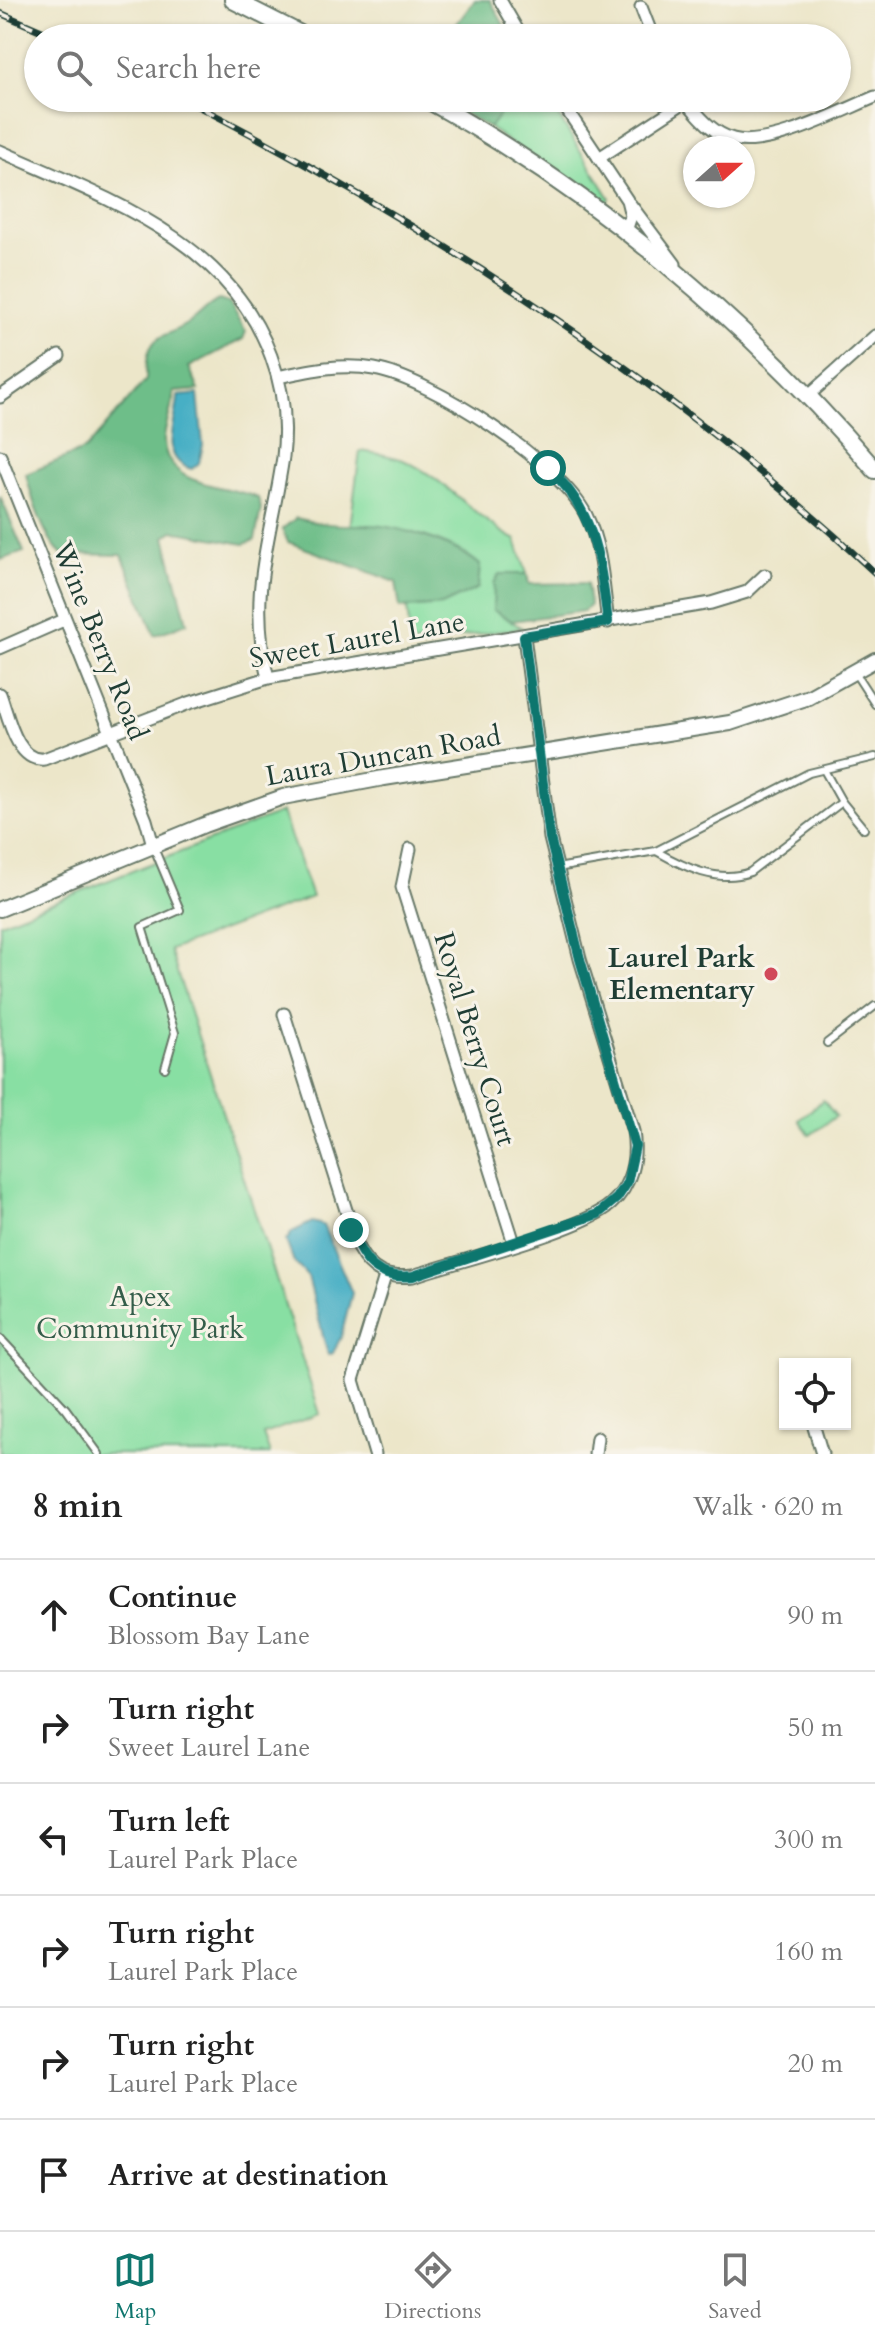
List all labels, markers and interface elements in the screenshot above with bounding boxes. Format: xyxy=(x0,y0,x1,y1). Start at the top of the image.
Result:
search box xyxy=(24,24,851,112)
icon: search xyxy=(52,46,96,90)
text: Search here xyxy=(116,48,261,89)
north arrow xyxy=(683,136,755,208)
route start xyxy=(530,450,566,486)
street label: Wine Berry Road xyxy=(42,535,157,746)
street label: Sweet Laurel Lane xyxy=(246,602,468,678)
street label: Laura Duncan Road xyxy=(262,717,504,795)
street label: Royal Berry Court xyxy=(424,928,526,1151)
place label: Laurel Park Elementary xyxy=(608,939,756,1009)
marker: Laurel Park Elementary xyxy=(762,965,780,983)
route end xyxy=(333,1212,369,1248)
park label: Apex Community Park xyxy=(36,1278,244,1348)
map controls xyxy=(779,1358,851,1430)
button: locate xyxy=(779,1358,851,1430)
text: 8 min xyxy=(32,1483,123,1529)
text: Walk · 620 m xyxy=(693,1489,843,1524)
text: Continue xyxy=(108,1577,237,1618)
icon: ahead xyxy=(32,1593,76,1637)
text: 90 m xyxy=(787,1598,843,1633)
text: Blossom Bay Lane xyxy=(108,1618,310,1653)
text: Turn right xyxy=(108,1689,254,1730)
icon: right xyxy=(32,1705,76,1749)
text: 50 m xyxy=(787,1710,843,1745)
text: Sweet Laurel Lane xyxy=(108,1730,310,1765)
text: Turn left xyxy=(108,1801,230,1842)
icon: left xyxy=(32,1817,76,1861)
text: 300 m xyxy=(774,1822,843,1857)
text: Laurel Park Place xyxy=(108,1842,298,1877)
text: Turn right xyxy=(108,1913,254,1954)
icon: right xyxy=(32,1929,76,1973)
text: 160 m xyxy=(774,1934,843,1969)
text: Laurel Park Place xyxy=(108,1954,298,1989)
text: Turn right xyxy=(108,2025,254,2066)
icon: right xyxy=(32,2041,76,2085)
text: 20 m xyxy=(787,2046,843,2081)
text: Laurel Park Place xyxy=(108,2066,298,2101)
icon: arrive xyxy=(32,2153,76,2197)
text: Arrive at destination xyxy=(108,2155,388,2196)
tab: Map xyxy=(113,2248,157,2326)
tab: Directions xyxy=(384,2248,481,2326)
tab: Saved xyxy=(708,2248,762,2326)

